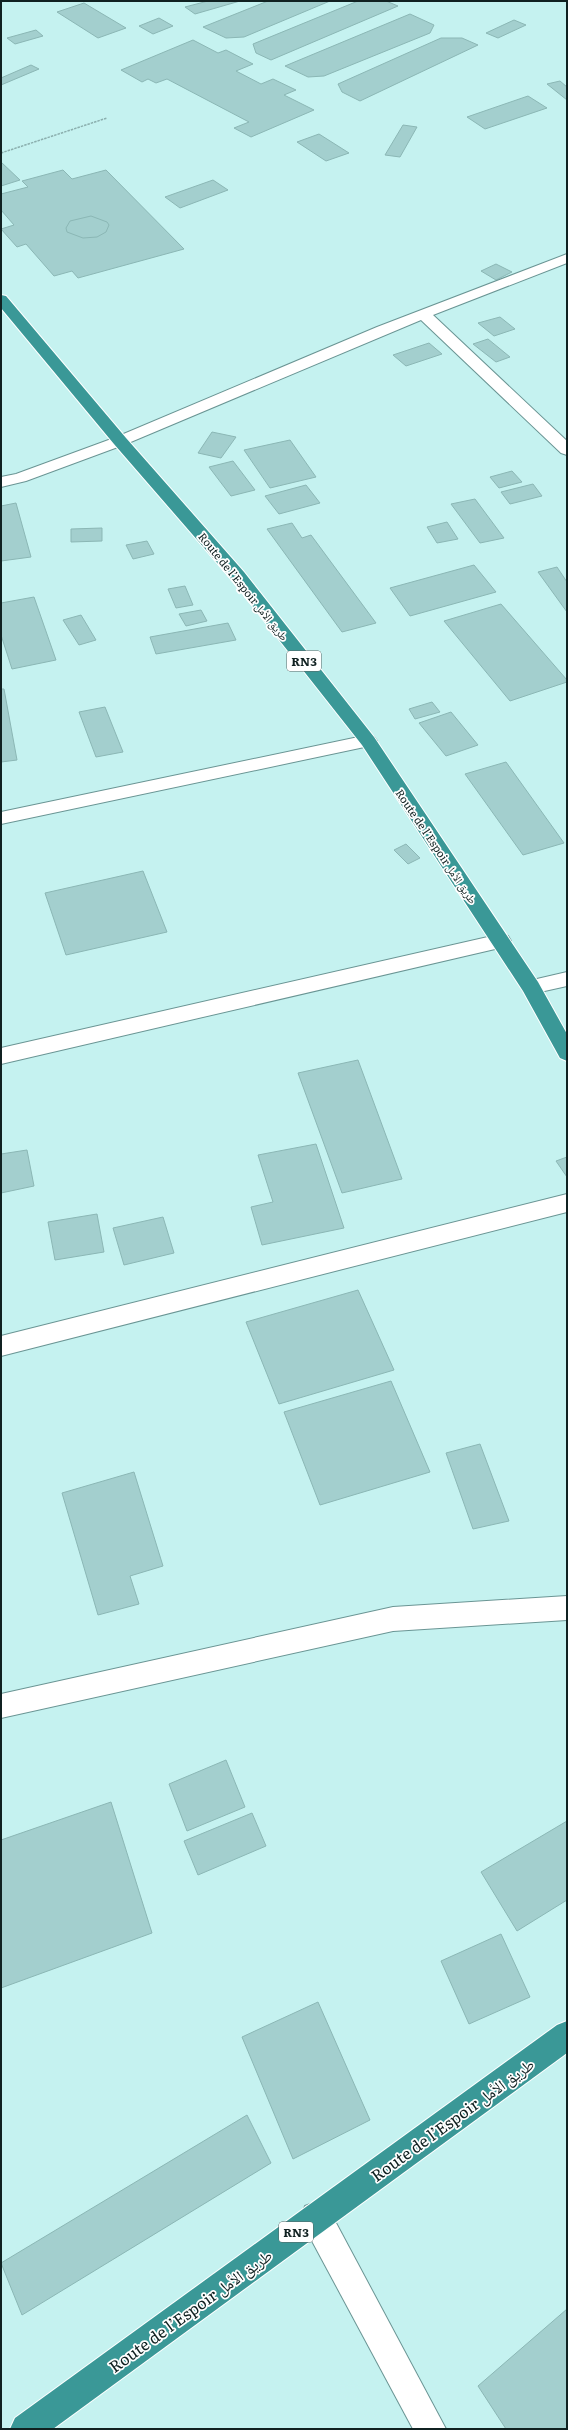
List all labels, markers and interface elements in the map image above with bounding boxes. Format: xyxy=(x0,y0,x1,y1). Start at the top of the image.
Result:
street label: Route de l’Espoir طريق الأمل xyxy=(195,528,293,644)
road number: RN3 xyxy=(287,651,321,671)
street label: Route de l’Espoir طريق الأمل xyxy=(393,786,481,906)
street label: Route de l’Espoir طريق الأمل xyxy=(365,2052,539,2186)
road number: RN3 xyxy=(279,2222,313,2242)
street label: Route de l’Espoir طريق الأمل xyxy=(103,2243,277,2377)

